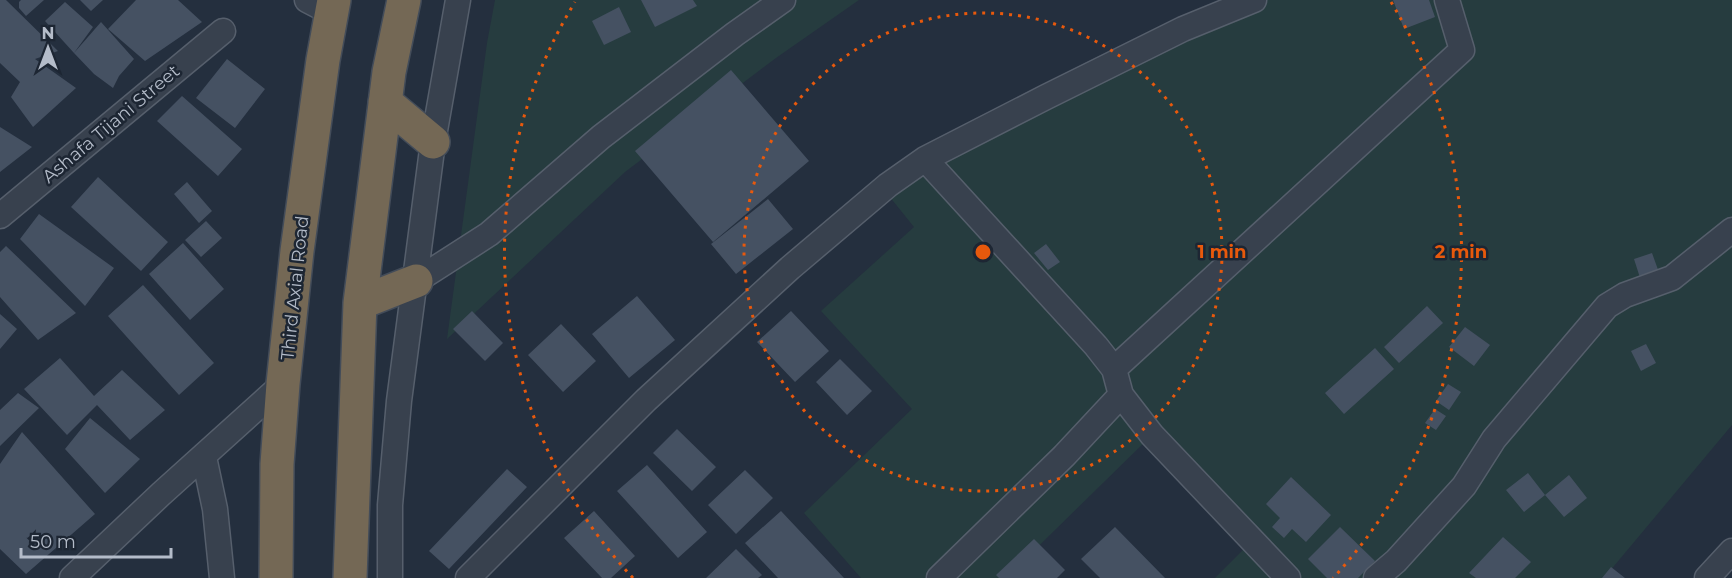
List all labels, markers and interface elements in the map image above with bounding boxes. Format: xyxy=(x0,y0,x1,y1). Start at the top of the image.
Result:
north arrow xyxy=(18,18,78,78)
text: N xyxy=(42,24,54,43)
street label: Ashafa Tijani Street xyxy=(38,60,184,188)
street label: Third Axial Road xyxy=(276,215,314,361)
text: 1 min xyxy=(1198,241,1246,263)
text: 2 min xyxy=(1435,241,1487,263)
centre of rings xyxy=(973,242,993,262)
scale bar xyxy=(21,521,171,559)
text: 50 m xyxy=(30,531,76,553)

